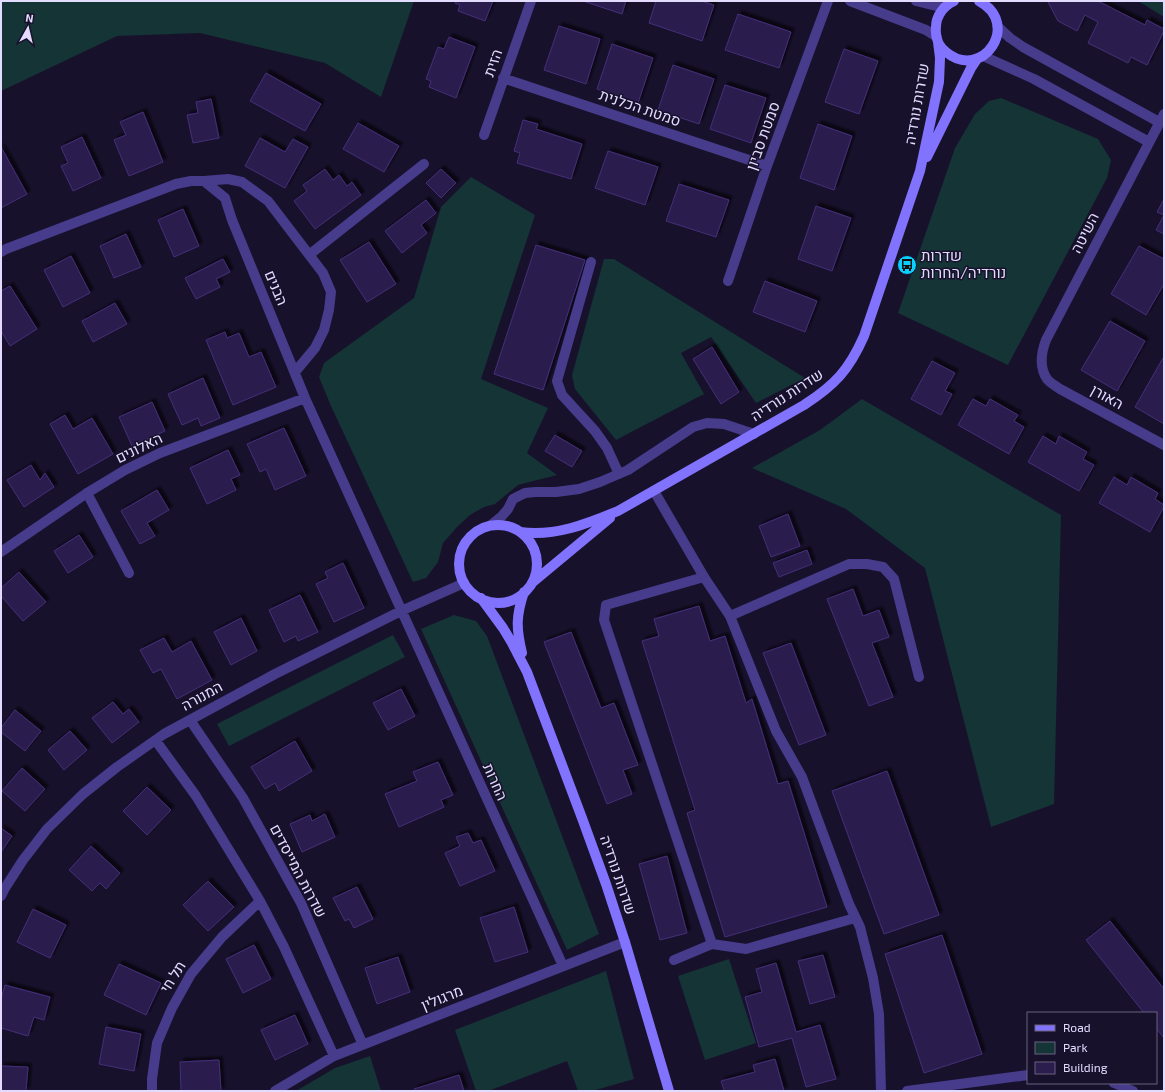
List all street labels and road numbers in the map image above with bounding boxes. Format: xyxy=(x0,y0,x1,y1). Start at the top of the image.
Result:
street label: הזית xyxy=(479,46,505,79)
street label: שדרות נורדיה xyxy=(900,62,932,146)
street label: סמטת הכלנית xyxy=(597,85,683,129)
street label: סמטת סביון xyxy=(741,99,783,172)
street label: השיטה xyxy=(1066,209,1102,256)
street label: הבנים xyxy=(262,267,292,308)
street label: שדרות נורדיה xyxy=(747,364,826,424)
street label: האורן xyxy=(1088,380,1127,412)
street label: האלונים xyxy=(112,428,165,466)
street label: המנורה xyxy=(178,676,225,714)
street label: החרות xyxy=(480,760,512,803)
street label: שדרות המייסדים xyxy=(267,821,331,920)
street label: שדרות נורדיה xyxy=(597,833,641,917)
street label: תל חי xyxy=(155,957,189,996)
street label: מרגולין xyxy=(418,981,465,1014)

